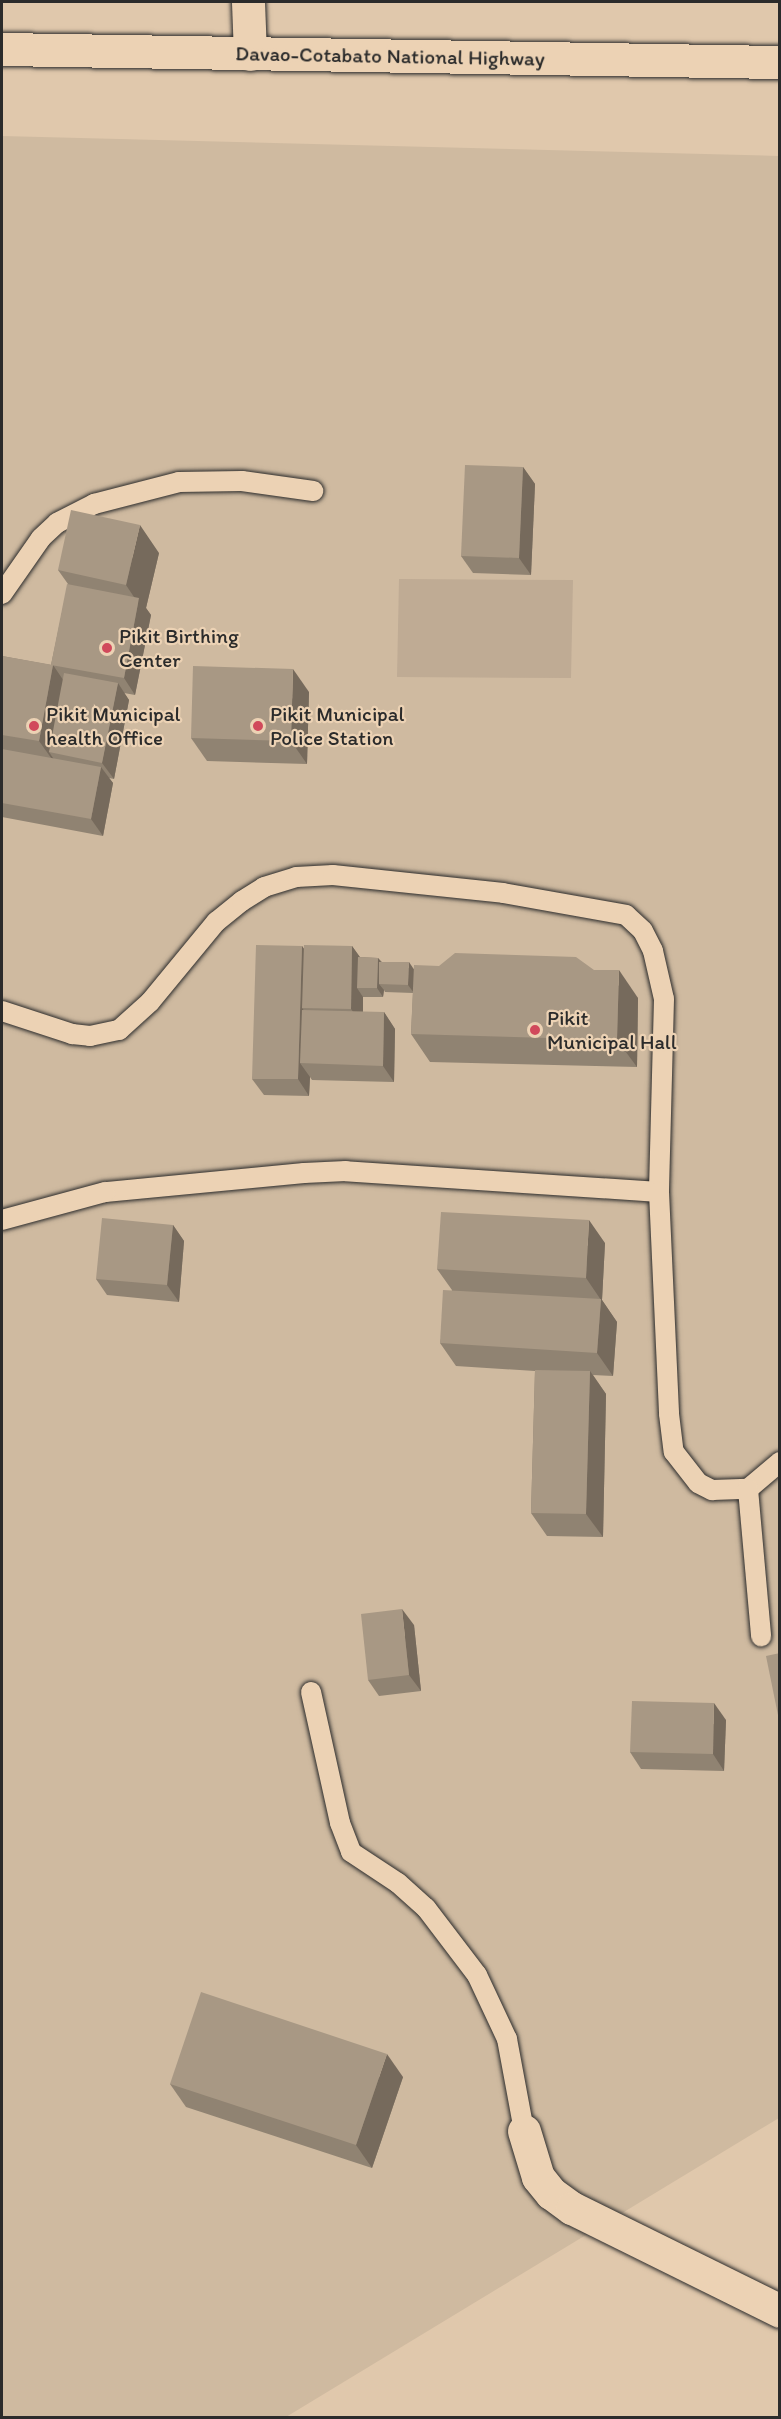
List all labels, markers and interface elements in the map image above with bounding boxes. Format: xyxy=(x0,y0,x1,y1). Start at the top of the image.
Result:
street label: Davao-Cotabato National Highway xyxy=(235,41,545,71)
place label: Pikit Birthing Center xyxy=(119,623,239,673)
marker: Pikit Birthing Center xyxy=(100,641,114,655)
place label: Pikit Municipal health Office xyxy=(46,701,180,751)
place label: Pikit Municipal Police Station xyxy=(270,701,404,751)
marker: Pikit Municipal health Office xyxy=(27,719,41,733)
marker: Pikit Municipal Police Station xyxy=(251,719,265,733)
place label: Pikit Municipal Hall xyxy=(547,1005,677,1055)
marker: Pikit Municipal Hall xyxy=(528,1023,542,1037)

